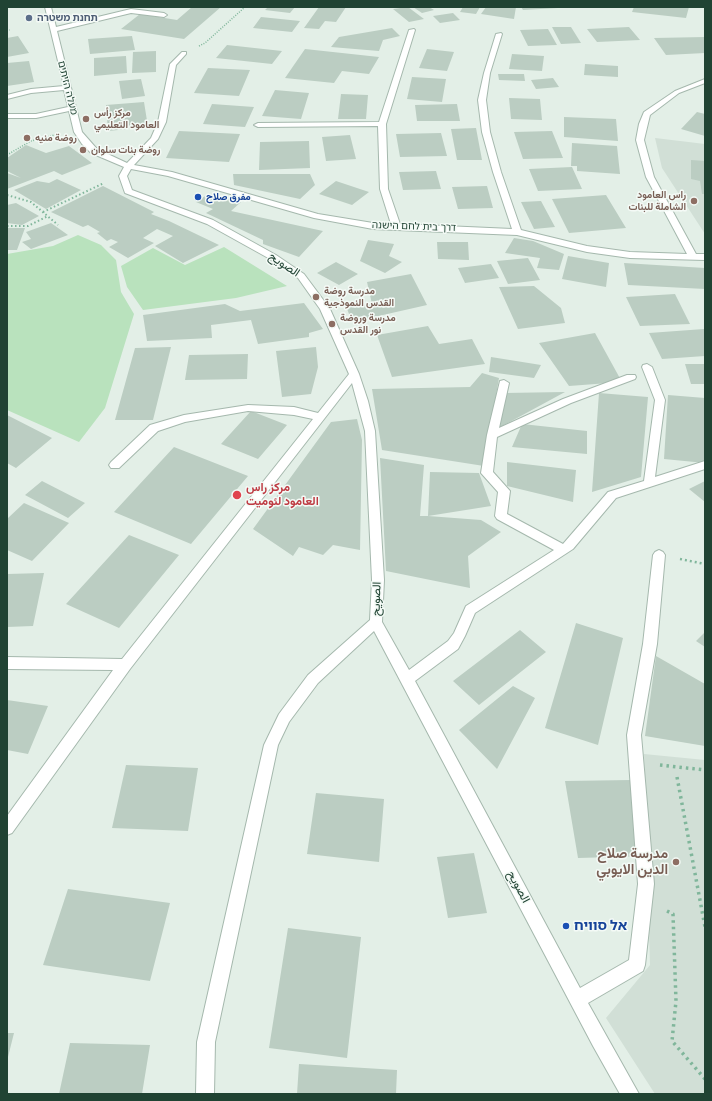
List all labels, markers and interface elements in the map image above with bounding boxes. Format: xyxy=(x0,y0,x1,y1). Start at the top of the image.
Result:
place label: תחנת משטרה xyxy=(37,12,98,24)
marker: תחנת משטרה xyxy=(24,13,34,23)
street label: מעלה הזיתים xyxy=(54,60,80,116)
place label: مركز رأس العامود التعليمي xyxy=(94,107,159,130)
marker: مركز رأس العامود التعليمي xyxy=(81,114,91,124)
place label: روضة منيه xyxy=(35,132,77,144)
marker: روضة منيه xyxy=(22,133,32,143)
place label: روضة بنات سلوان xyxy=(91,144,160,156)
marker: روضة بنات سلوان xyxy=(78,145,88,155)
place label: راس العامود الشاملة للبنات xyxy=(628,189,686,212)
place label: مفرق صلاح xyxy=(206,191,251,203)
marker: مفرق صلاح xyxy=(193,192,203,202)
marker: راس العامود الشاملة للبنات xyxy=(689,196,699,206)
street label: דרך בית לחם הישנה xyxy=(372,220,456,234)
street label: الصويح xyxy=(266,249,302,281)
place label: مدرسة روضة القدس النموذجية xyxy=(324,285,394,308)
marker: مدرسة روضة القدس النموذجية xyxy=(311,292,321,302)
place label: مدرسة وروضة نور القدس xyxy=(340,312,396,336)
marker: مدرسة وروضة نور القدس xyxy=(327,319,337,329)
place label: مركز راس العامود لئوميت xyxy=(246,481,319,509)
marker: مركز راس العامود لئوميت xyxy=(231,489,243,501)
street label: الصويح xyxy=(369,581,385,617)
place label: مدرسة صلاح الدين الايوبي xyxy=(596,846,668,878)
marker: مدرسة صلاح الدين الايوبي xyxy=(671,857,681,867)
street label: الصويح xyxy=(504,868,532,906)
place label: אל סוויח xyxy=(574,918,627,934)
marker: אל סוויח xyxy=(561,921,571,931)

